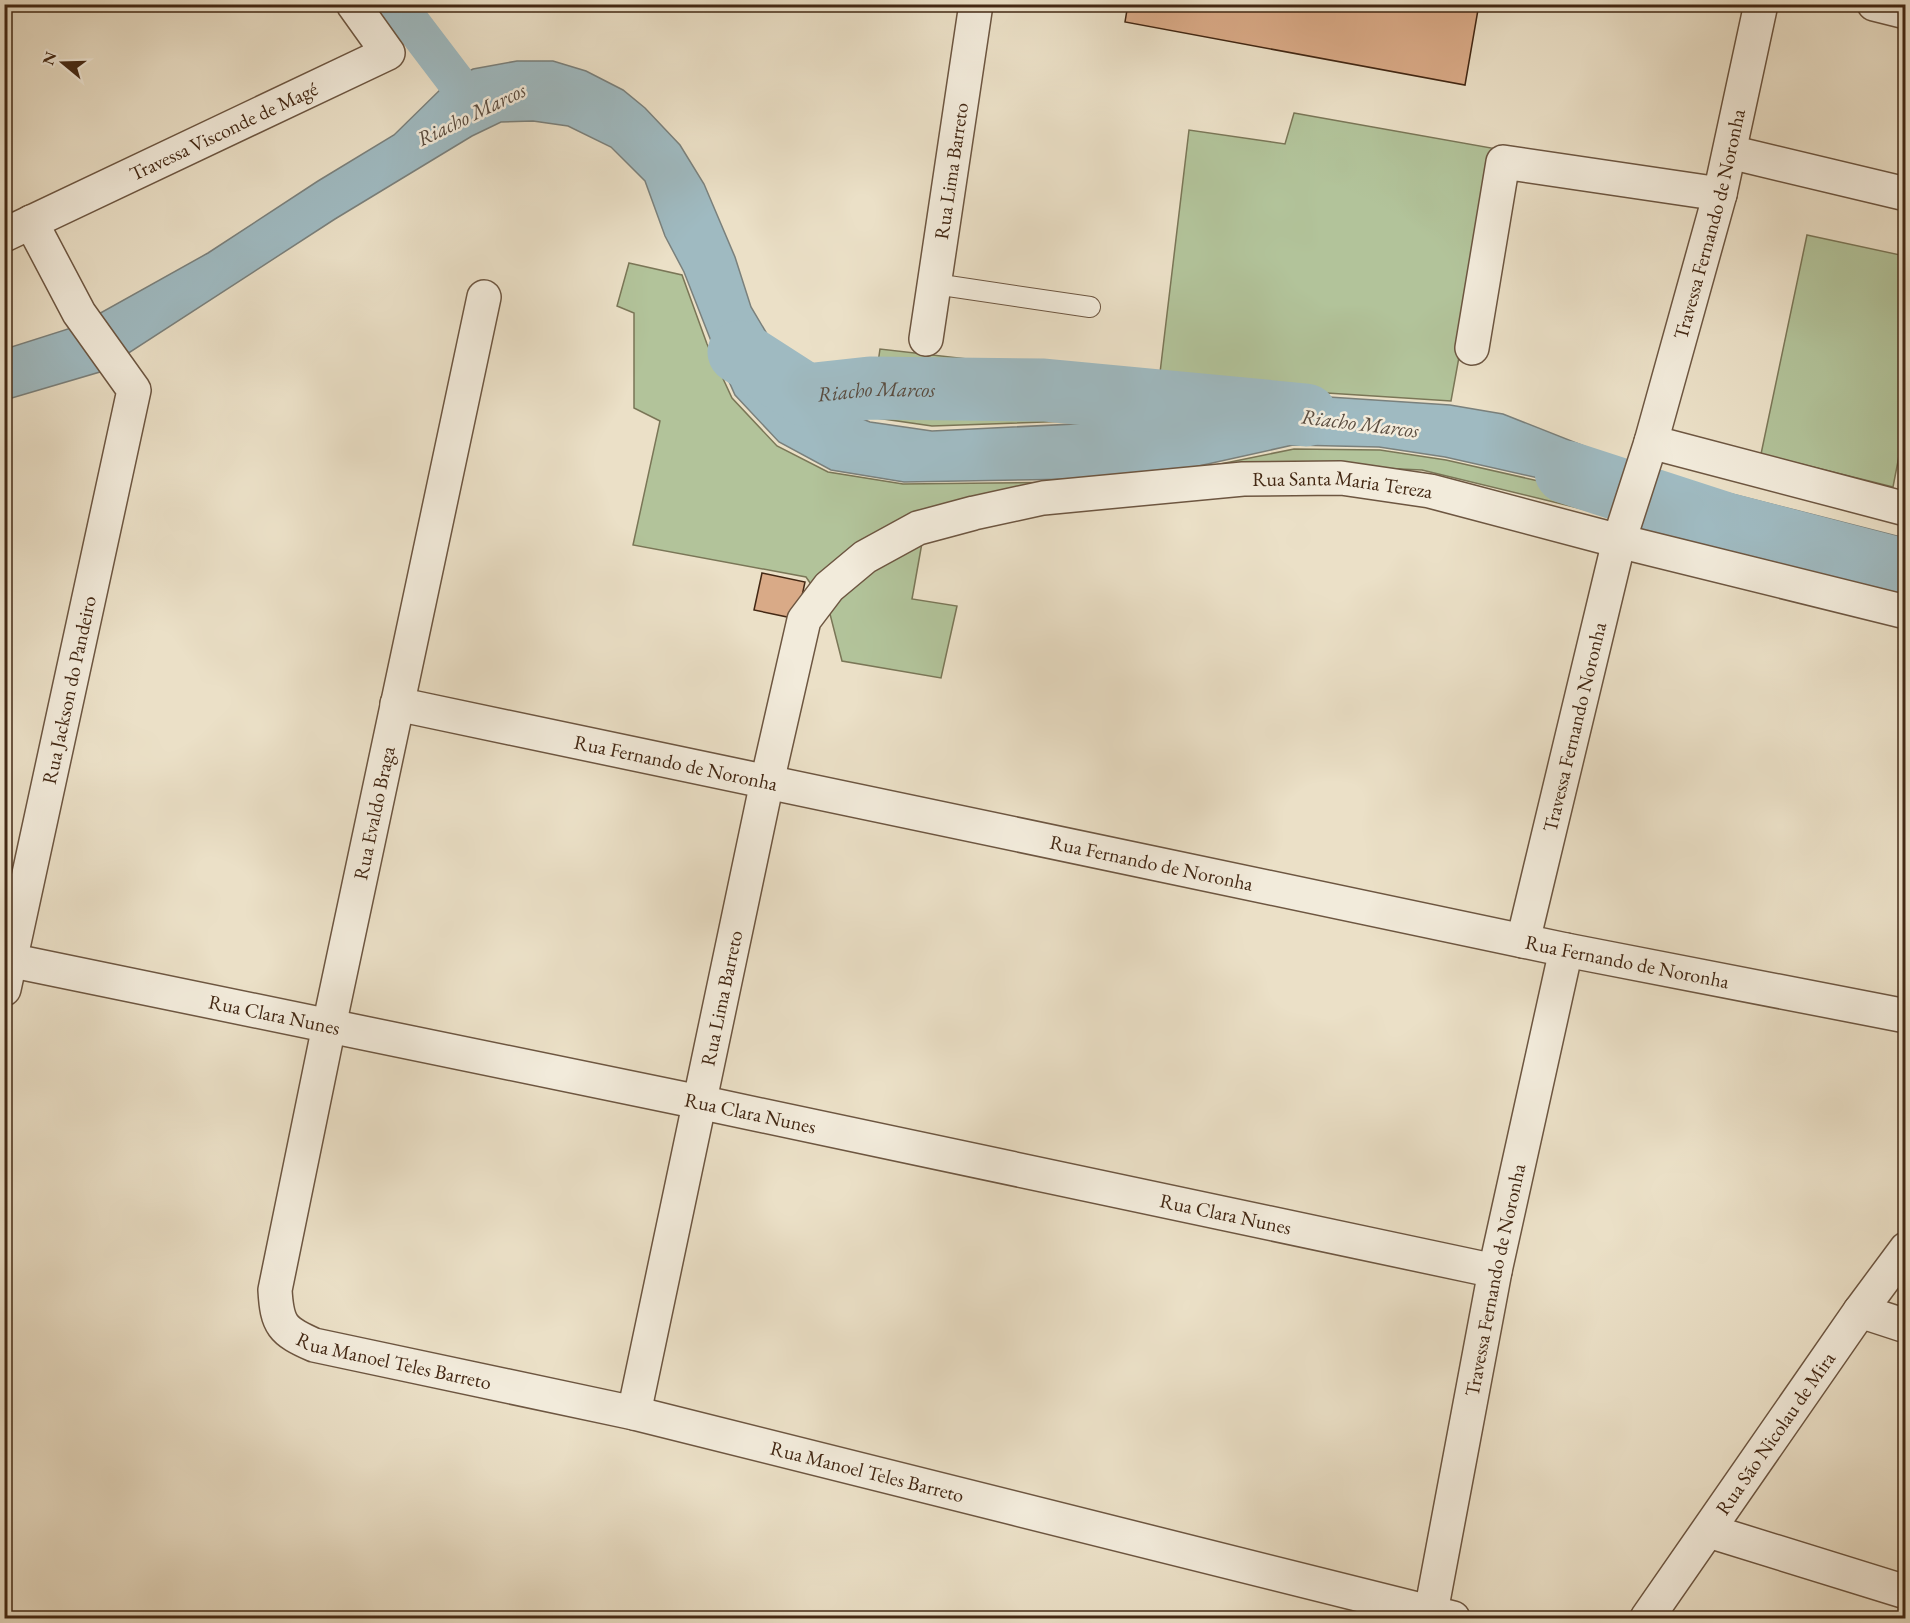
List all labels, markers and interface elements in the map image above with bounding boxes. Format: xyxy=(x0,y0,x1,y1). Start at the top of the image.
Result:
north arrow xyxy=(33,33,93,93)
text: N xyxy=(37,49,61,68)
street label: Travessa Visconde de Magé xyxy=(125,75,322,187)
water label: Riacho Marcos xyxy=(412,76,530,152)
street label: Rua Lima Barreto xyxy=(928,101,974,241)
street label: Travessa Fernando de Noronha xyxy=(1667,106,1751,342)
water label: Riacho Marcos xyxy=(816,374,935,407)
water label: Riacho Marcos xyxy=(1300,402,1421,444)
street label: Rua Santa Maria Tereza xyxy=(1252,464,1434,504)
street label: Rua Jackson do Pandeiro xyxy=(36,593,102,787)
street label: Travessa Fernando Noronha xyxy=(1537,619,1612,835)
street label: Rua Fernando de Noronha xyxy=(572,729,780,797)
street label: Rua Evaldo Braga xyxy=(347,744,401,882)
street label: Rua Fernando de Noronha xyxy=(1047,829,1256,897)
street label: Rua Lima Barreto xyxy=(694,928,748,1068)
street label: Rua Fernando de Noronha xyxy=(1523,929,1731,994)
street label: Rua Clara Nunes xyxy=(206,988,342,1041)
street label: Rua Clara Nunes xyxy=(682,1086,818,1139)
street label: Travessa Fernando de Noronha xyxy=(1459,1161,1531,1399)
street label: Rua Clara Nunes xyxy=(1158,1187,1294,1240)
street label: Rua Manoel Teles Barreto xyxy=(292,1326,494,1395)
street label: Rua São Nicolau de Mira xyxy=(1710,1346,1841,1520)
street label: Rua Manoel Teles Barreto xyxy=(768,1435,967,1508)

